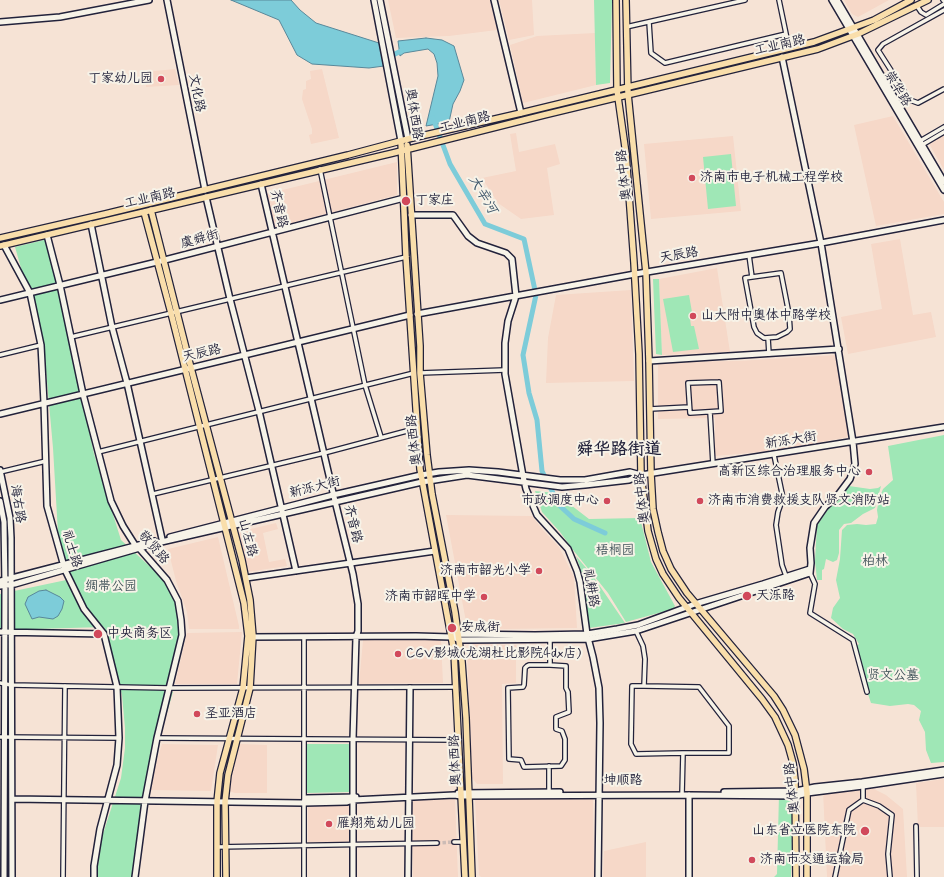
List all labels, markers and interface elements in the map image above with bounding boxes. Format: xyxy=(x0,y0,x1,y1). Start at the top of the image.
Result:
street label: 工业南路 xyxy=(753,33,807,59)
street label: 崇华路 xyxy=(880,68,914,110)
place label: 丁家幼儿园 xyxy=(88,71,153,87)
street label: 文化路 xyxy=(185,72,207,114)
marker: 丁家幼儿园 xyxy=(156,74,166,84)
street label: 奥体西路 xyxy=(401,87,425,141)
street label: 工业南路 xyxy=(438,109,492,137)
street label: 奥体中路 xyxy=(615,148,635,202)
place label: 济南市电子机械工程学校 xyxy=(700,170,843,186)
water label: 大辛河 xyxy=(464,173,500,217)
marker: 济南市电子机械工程学校 xyxy=(687,173,697,183)
street label: 工业南路 xyxy=(123,186,177,212)
street label: 齐音路 xyxy=(266,188,290,230)
place label: 丁家庄 xyxy=(415,193,454,209)
marker: 丁家庄 xyxy=(400,195,412,207)
street label: 虞舜街 xyxy=(179,227,221,253)
street label: 天辰路 xyxy=(658,245,700,267)
place label: 山大附中奥体中路学校 xyxy=(701,308,831,324)
marker: 山大附中奥体中路学校 xyxy=(688,311,698,321)
street label: 天辰路 xyxy=(181,342,223,366)
street label: 奥体西路 xyxy=(405,413,425,467)
street label: 新泺大街 xyxy=(764,429,818,453)
district label: 舜华路街道 xyxy=(577,440,661,460)
place label: 高新区综合治理服务中心 xyxy=(718,464,861,480)
marker: 高新区综合治理服务中心 xyxy=(864,467,874,477)
street label: 奥体中路 xyxy=(633,471,653,525)
street label: 新泺大街 xyxy=(288,474,342,502)
street label: 海右路 xyxy=(6,484,28,524)
place label: 市政调度中心 xyxy=(521,493,599,509)
place label: 济南市消费救援支队贤文消防站 xyxy=(708,493,890,509)
marker: 市政调度中心 xyxy=(602,496,612,506)
marker: 济南市消费救援支队贤文消防站 xyxy=(695,496,705,506)
street label: 齐音路 xyxy=(340,503,364,545)
street label: 山左路 xyxy=(234,517,260,559)
street label: 礼士路 xyxy=(58,528,84,570)
street label: 敬贤路 xyxy=(134,528,172,568)
park label: 梧桐园 xyxy=(596,543,634,559)
park label: 柏林 xyxy=(862,554,888,570)
place label: 济南市韶光小学 xyxy=(440,563,531,579)
marker: 济南市韶光小学 xyxy=(534,566,544,576)
street label: 礼耕路 xyxy=(579,567,601,609)
park label: 绸带公园 xyxy=(85,579,137,595)
place label: 天泺路 xyxy=(756,588,795,604)
place label: 济南市韶晖中学 xyxy=(385,589,476,605)
marker: 天泺路 xyxy=(741,590,753,602)
marker: 济南市韶晖中学 xyxy=(479,592,489,602)
place label: 安成街 xyxy=(461,620,500,636)
marker: 安成街 xyxy=(446,622,458,634)
place label: 中央商务区 xyxy=(107,626,172,642)
marker: 中央商务区 xyxy=(92,628,104,640)
place label: CGV影城(龙湖杜比影院4dx店) xyxy=(406,646,581,662)
marker: CGV影城(龙湖杜比影院4dx店) xyxy=(393,649,403,659)
park label: 贤文公墓 xyxy=(867,668,919,684)
place label: 圣亚酒店 xyxy=(205,706,257,722)
marker: 圣亚酒店 xyxy=(192,709,202,719)
street label: 奥体西路 xyxy=(447,734,465,786)
street label: 奥体中路 xyxy=(783,761,803,815)
street label: 坤顺路 xyxy=(604,773,642,789)
place label: 雁翔苑幼儿园 xyxy=(337,816,415,832)
marker: 雁翔苑幼儿园 xyxy=(324,819,334,829)
place label: 山东省立医院东院 xyxy=(752,823,856,839)
marker: 山东省立医院东院 xyxy=(859,825,871,837)
place label: 济南市交通运输局 xyxy=(760,852,864,868)
marker: 济南市交通运输局 xyxy=(747,855,757,865)

